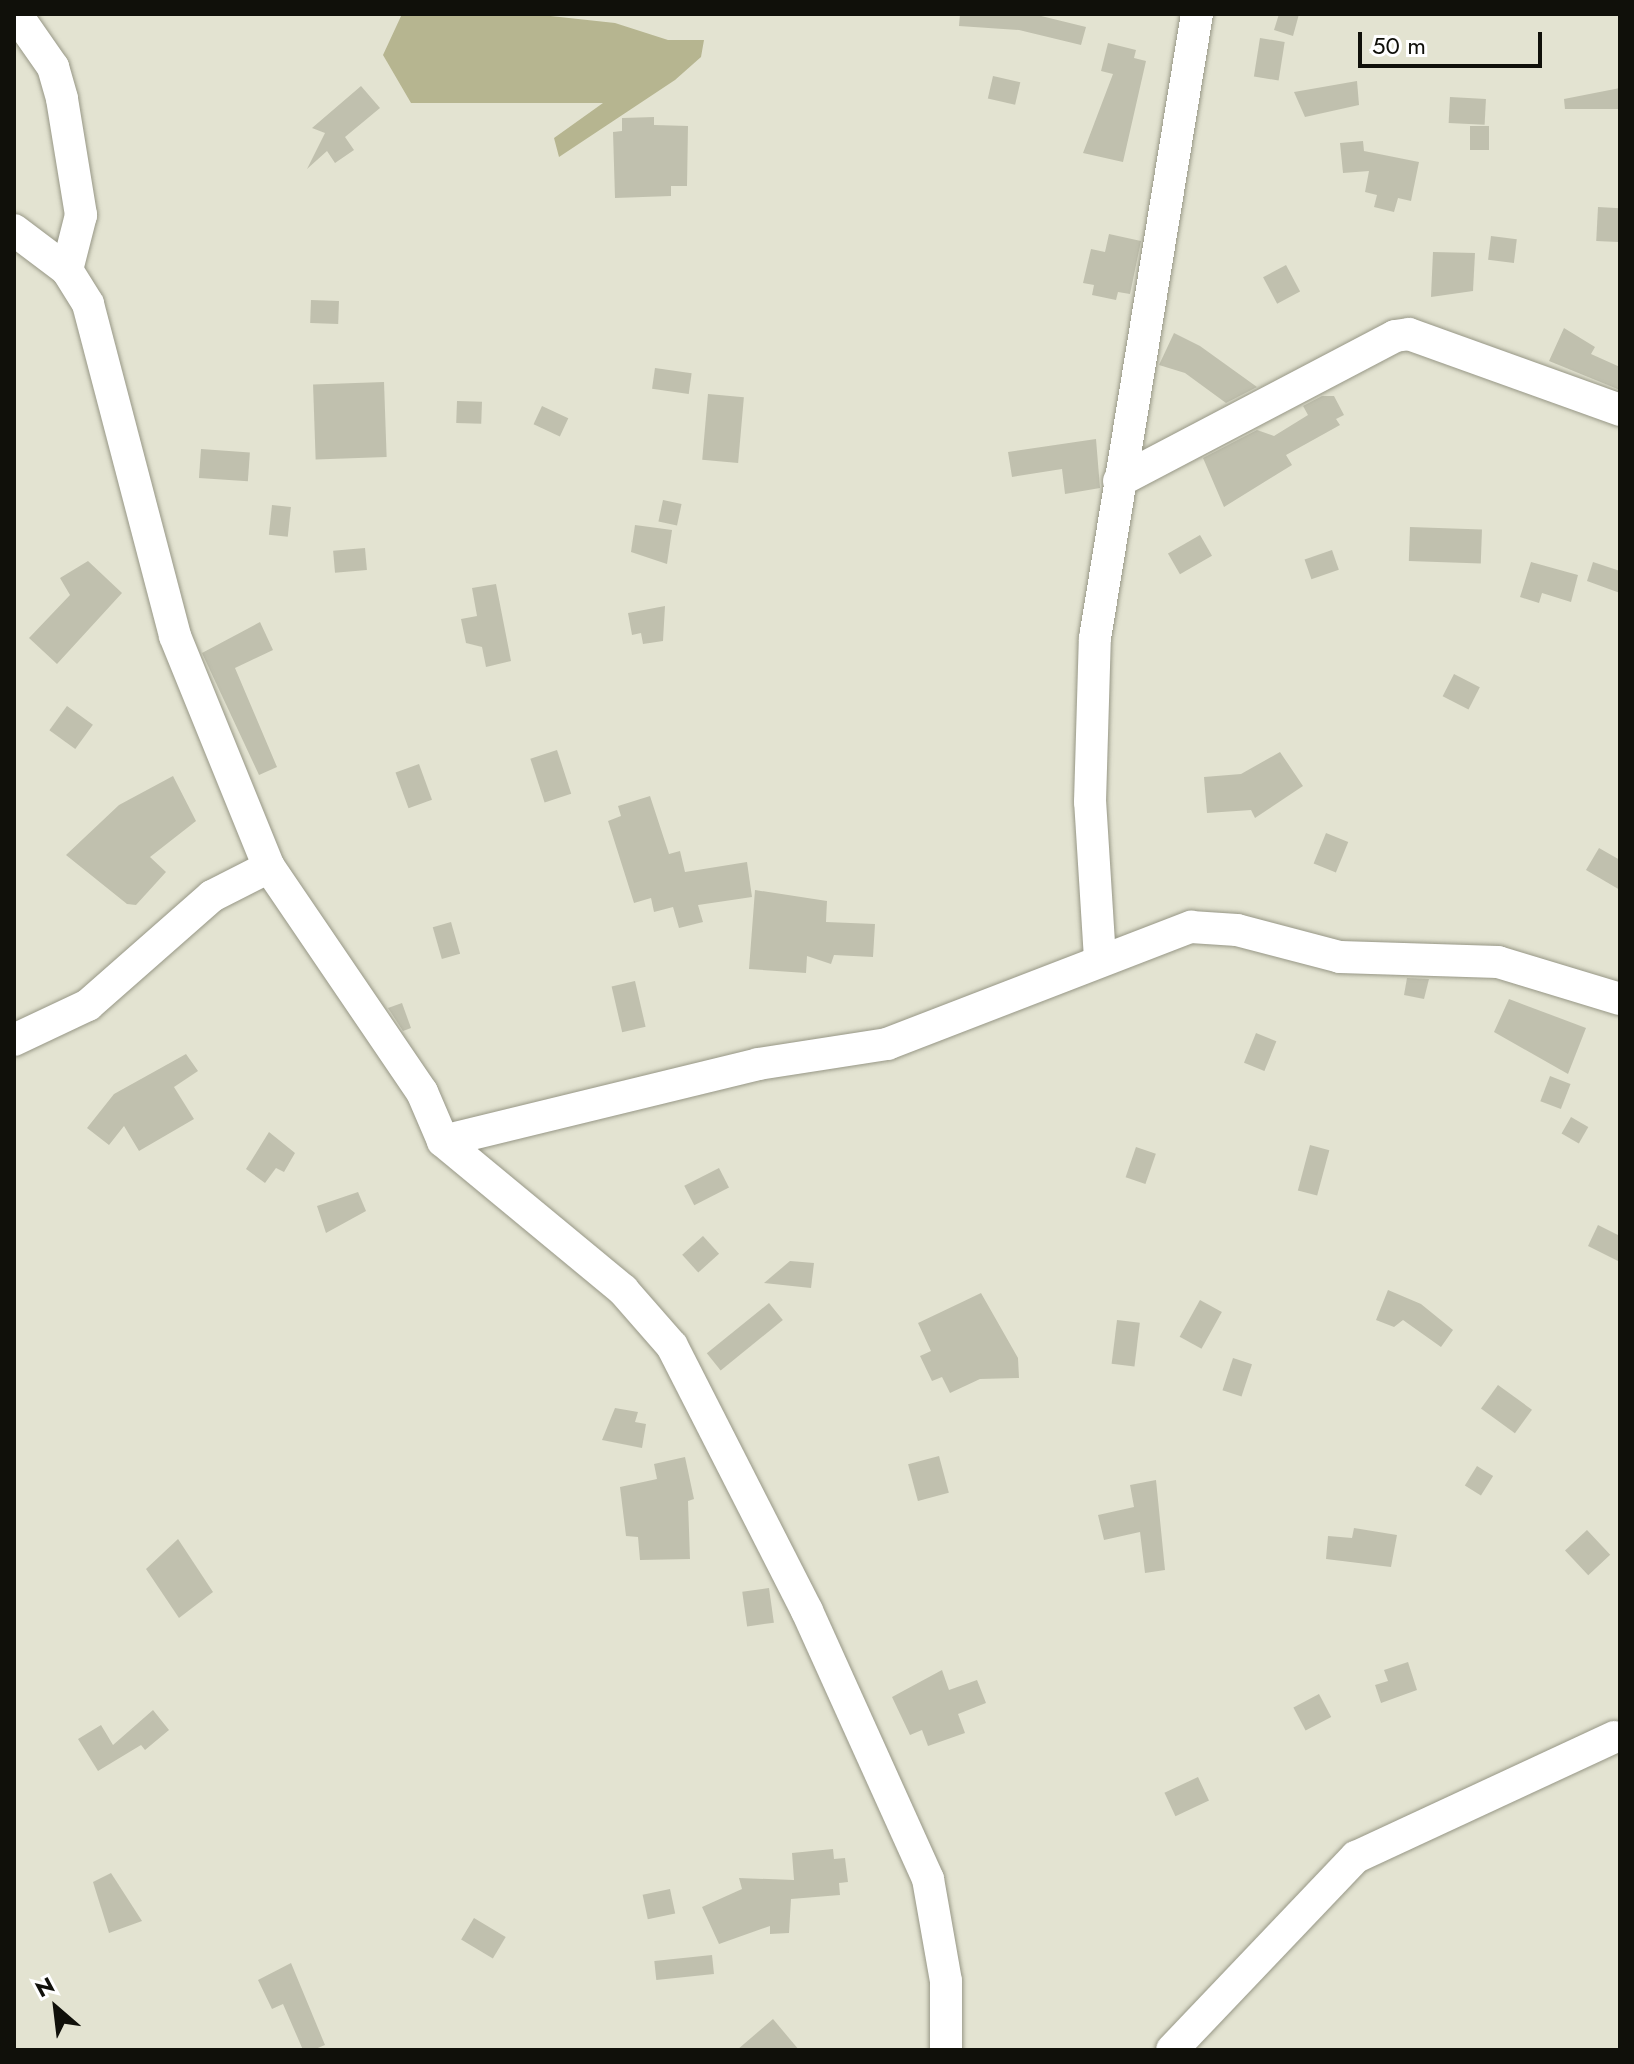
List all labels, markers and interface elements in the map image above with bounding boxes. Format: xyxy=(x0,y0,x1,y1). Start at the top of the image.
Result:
scale bar xyxy=(1362,16,1546,66)
text: 50 m xyxy=(1372,28,1426,63)
north arrow xyxy=(16,1968,96,2048)
text: N xyxy=(30,1969,60,2005)

